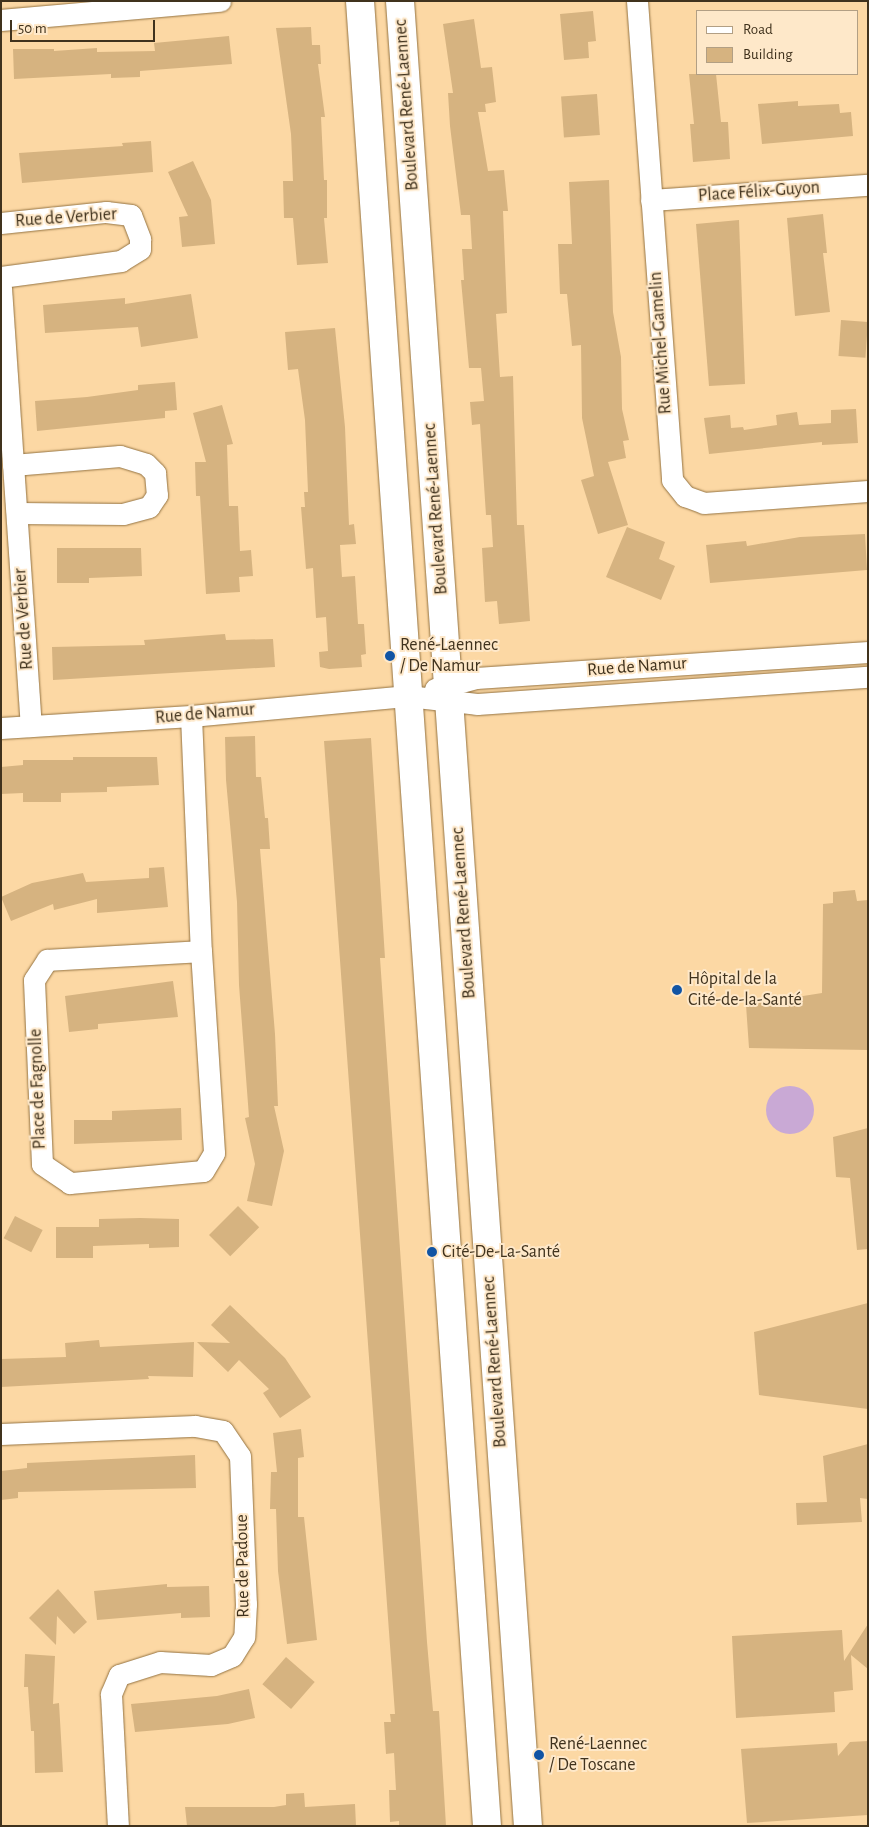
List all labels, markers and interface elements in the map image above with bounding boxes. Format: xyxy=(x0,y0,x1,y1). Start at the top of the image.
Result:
scale bar xyxy=(12,10,158,42)
legend xyxy=(696,10,859,75)
street label: Boulevard René-Laennec xyxy=(390,19,424,191)
text: 50 m xyxy=(18,21,47,36)
text: Road xyxy=(743,22,773,37)
text: Building xyxy=(743,47,793,62)
street label: Place Félix-Guyon xyxy=(697,177,821,207)
street label: Rue de Verbier xyxy=(14,204,118,232)
street label: Rue Michel-Gamelin xyxy=(645,271,677,415)
street label: Boulevard René-Laennec xyxy=(419,423,453,595)
street label: Rue de Verbier xyxy=(10,567,38,671)
place label: René-Laennec / De Namur xyxy=(400,635,498,678)
marker: René-Laennec / De Namur xyxy=(384,650,396,662)
street label: Rue de Namur xyxy=(586,653,688,681)
street label: Rue de Namur xyxy=(154,699,256,729)
street label: Boulevard René-Laennec xyxy=(447,827,481,999)
place label: Hôpital de la Cité-de-la-Santé xyxy=(688,969,802,1012)
marker: Hôpital de la Cité-de-la-Santé xyxy=(670,983,684,997)
street label: Place de Fagnolle xyxy=(25,1028,51,1150)
place label: Cité-De-La-Santé xyxy=(442,1241,560,1263)
marker: Cité-De-La-Santé xyxy=(426,1246,438,1258)
street label: Boulevard René-Laennec xyxy=(478,1276,512,1448)
street label: Rue de Padoue xyxy=(231,1514,255,1618)
place label: René-Laennec / De Toscane xyxy=(549,1734,647,1776)
marker: René-Laennec / De Toscane xyxy=(533,1749,545,1761)

